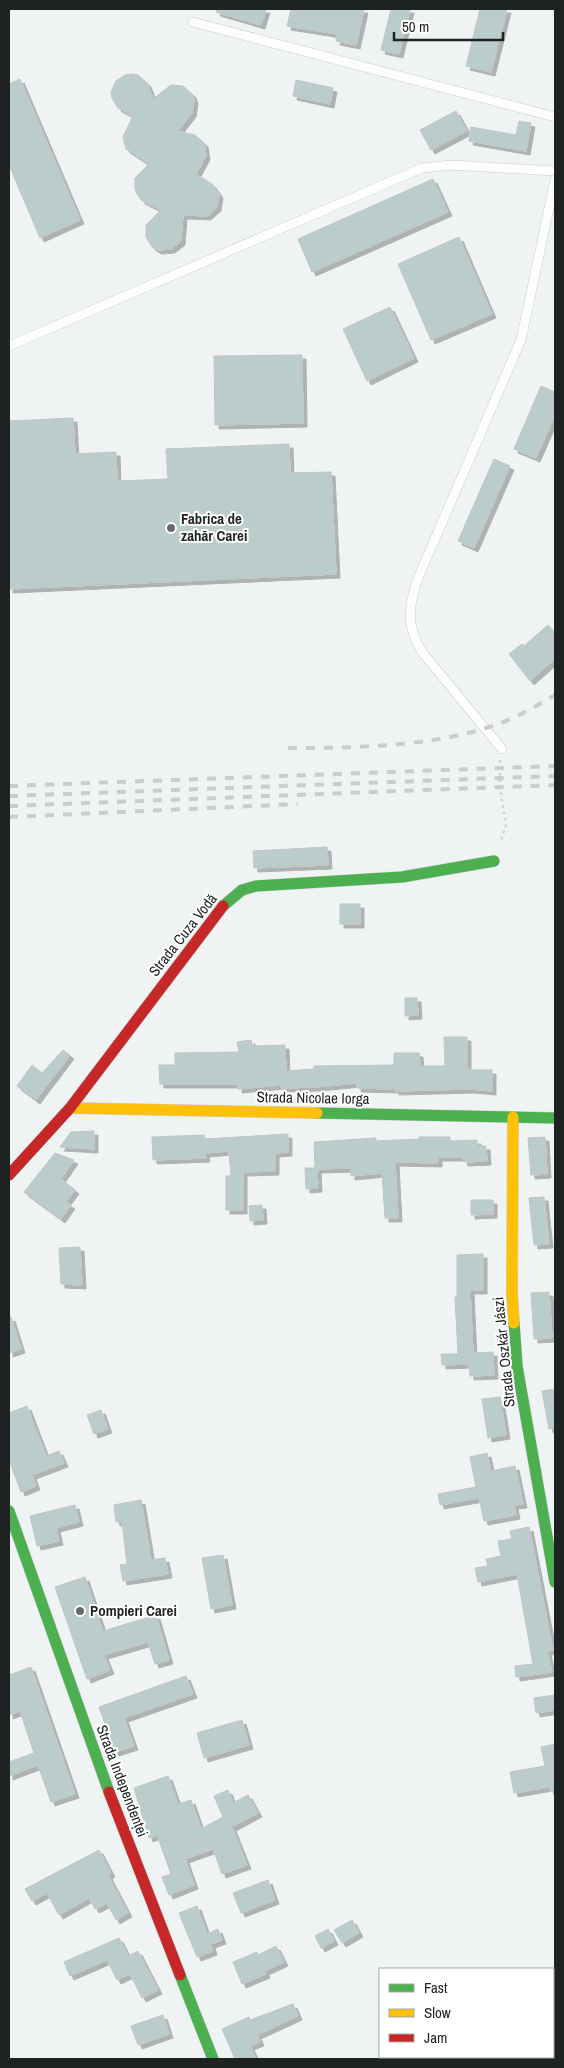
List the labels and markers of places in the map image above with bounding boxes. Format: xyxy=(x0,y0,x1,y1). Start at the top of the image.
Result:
place label: Fabrica de zahăr Carei xyxy=(181,508,247,546)
marker: Fabrica de zahăr Carei xyxy=(165,522,177,534)
place label: Pompieri Carei xyxy=(90,1600,177,1621)
marker: Pompieri Carei xyxy=(74,1605,86,1617)

